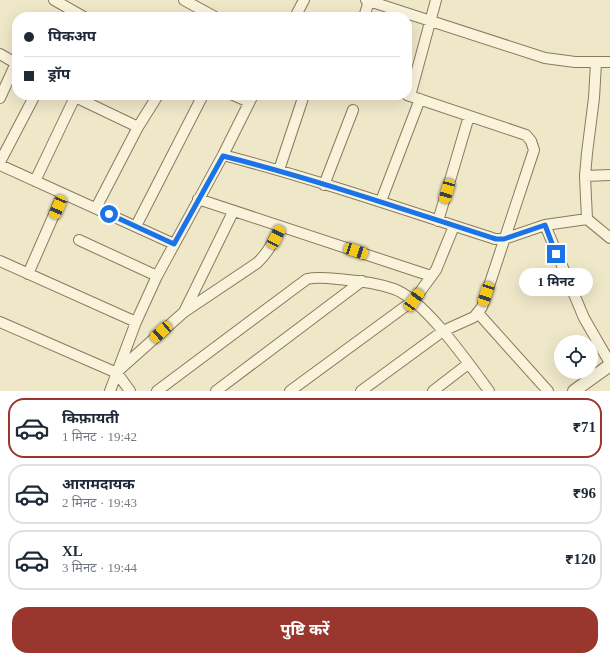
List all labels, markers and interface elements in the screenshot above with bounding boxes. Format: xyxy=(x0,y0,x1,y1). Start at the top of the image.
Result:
text: पिकअप xyxy=(48,28,96,44)
text: ड्रॉप xyxy=(48,66,70,82)
car xyxy=(438,178,456,204)
car xyxy=(48,194,68,220)
route start xyxy=(100,205,118,223)
car xyxy=(265,224,287,250)
car xyxy=(343,242,369,260)
route end xyxy=(547,245,565,263)
callout: 1 मिनट xyxy=(519,268,593,296)
text: 1 मिनट xyxy=(537,274,575,289)
car xyxy=(477,281,495,307)
car xyxy=(402,287,426,313)
car xyxy=(148,320,174,344)
map controls xyxy=(554,335,598,379)
button: locate xyxy=(554,335,598,379)
icon: car xyxy=(14,410,50,446)
text: किफ़ायती xyxy=(62,410,119,426)
text: ₹71 xyxy=(572,419,596,435)
text: 1 मिनट · 19:42 xyxy=(62,429,137,444)
icon: car xyxy=(14,476,50,512)
text: आरामदायक xyxy=(62,476,135,492)
text: ₹96 xyxy=(572,485,596,501)
text: 2 मिनट · 19:43 xyxy=(62,495,137,510)
icon: car xyxy=(14,542,50,578)
text: XL xyxy=(62,543,83,559)
text: ₹120 xyxy=(565,551,596,567)
text: 3 मिनट · 19:44 xyxy=(62,560,137,575)
button: पुष्टि करें xyxy=(12,607,598,653)

